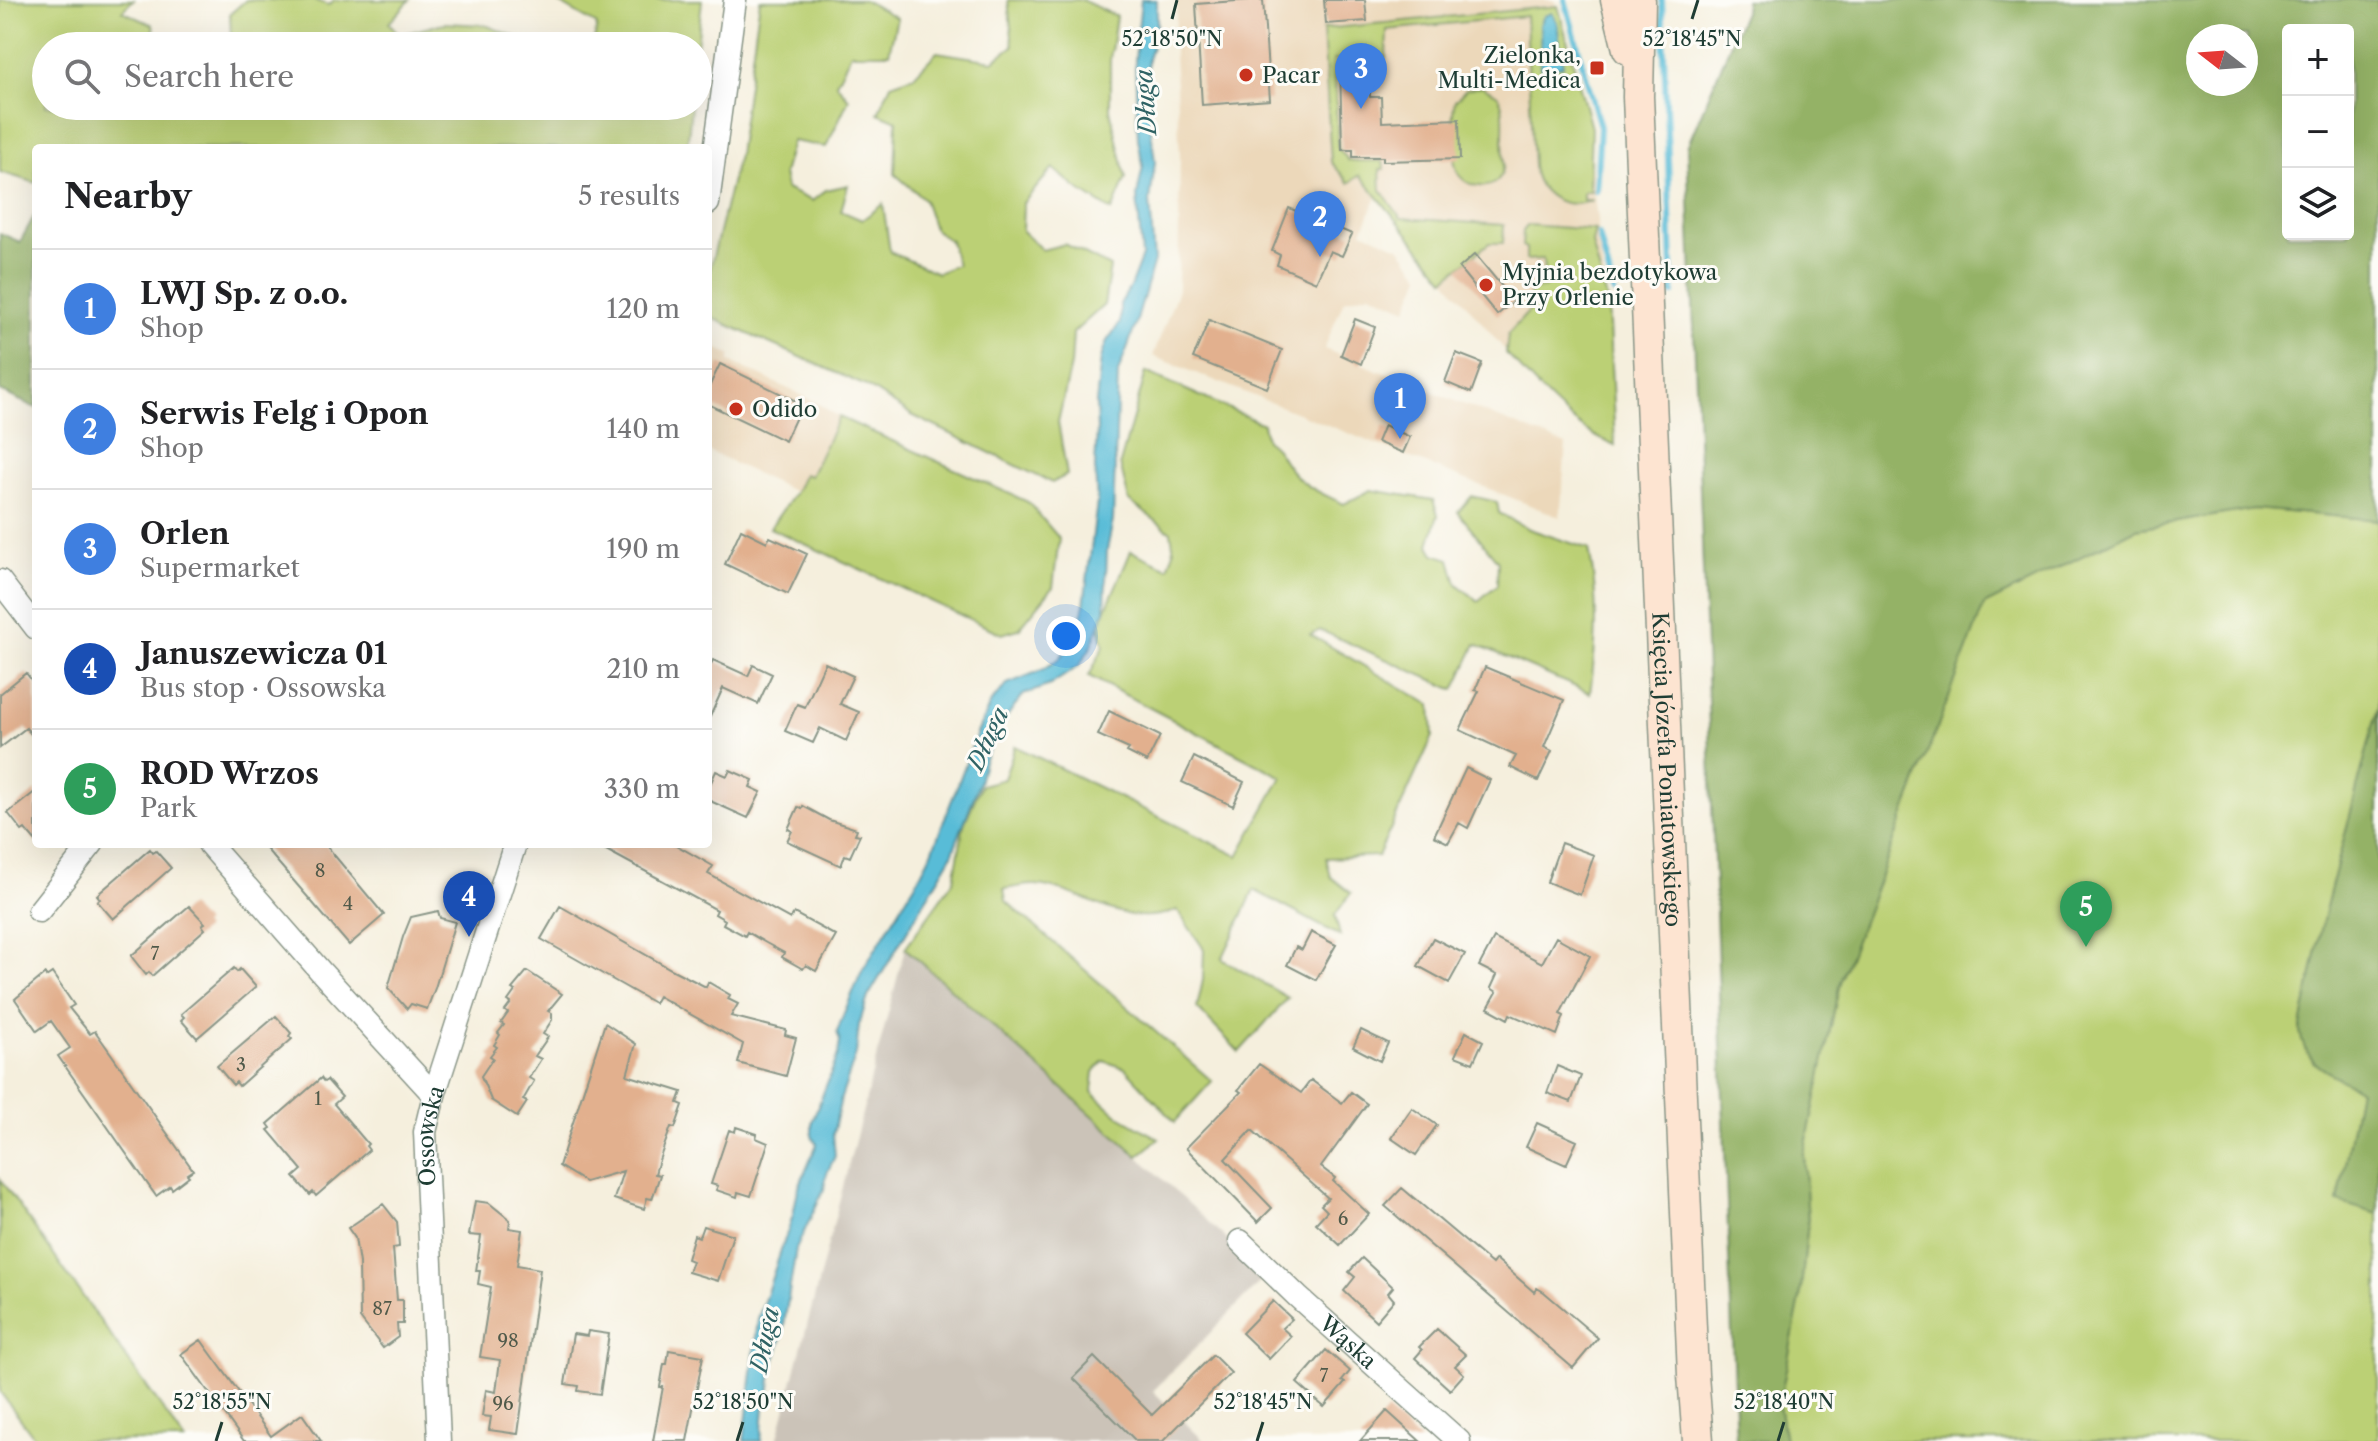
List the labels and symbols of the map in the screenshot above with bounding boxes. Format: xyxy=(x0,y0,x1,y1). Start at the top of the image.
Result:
north arrow xyxy=(2186,24,2258,96)
text: 52°18'50"N xyxy=(1122,27,1223,51)
text: 52°18'45"N xyxy=(1643,27,1741,51)
place label: Zielonka, Multi-Medica xyxy=(1437,42,1581,94)
pin: 3 xyxy=(1335,43,1387,109)
marker: Zielonka, Multi-Medica xyxy=(1588,59,1606,77)
place label: Pacar xyxy=(1262,62,1320,89)
marker: Pacar xyxy=(1237,66,1255,84)
water label: Długa xyxy=(1129,68,1162,138)
pin: 2 xyxy=(1294,191,1346,257)
place label: Myjnia bezdotykowa Przy Orlenie xyxy=(1502,259,1718,311)
marker: Myjnia bezdotykowa Przy Orlenie xyxy=(1477,276,1495,294)
pin: 1 xyxy=(1374,373,1426,439)
place label: Odido xyxy=(752,396,817,423)
marker: Odido xyxy=(727,400,745,418)
street label: Księcia Józefa Poniatowskiego xyxy=(1646,611,1687,928)
your location xyxy=(1046,616,1086,656)
water label: Długa xyxy=(960,703,1015,777)
house number: 8 xyxy=(315,860,325,882)
pin: 4 xyxy=(443,871,495,937)
pin: 5 xyxy=(2060,881,2112,947)
house number: 4 xyxy=(343,893,353,915)
house number: 7 xyxy=(151,943,160,965)
house number: 3 xyxy=(236,1054,246,1076)
street label: Ossowska xyxy=(411,1082,450,1187)
house number: 1 xyxy=(314,1088,322,1110)
house number: 6 xyxy=(1338,1208,1348,1230)
house number: 87 xyxy=(372,1298,392,1320)
water label: Długa xyxy=(744,1305,785,1377)
street label: Wąska xyxy=(1313,1309,1382,1375)
house number: 98 xyxy=(497,1330,519,1352)
house number: 7 xyxy=(1320,1365,1329,1387)
text: 52°18'55"N xyxy=(172,1390,272,1414)
text: 52°18'50"N xyxy=(693,1390,794,1414)
text: 52°18'45"N xyxy=(1214,1390,1312,1414)
text: 52°18'40"N xyxy=(1734,1390,1834,1414)
house number: 96 xyxy=(492,1393,514,1415)

